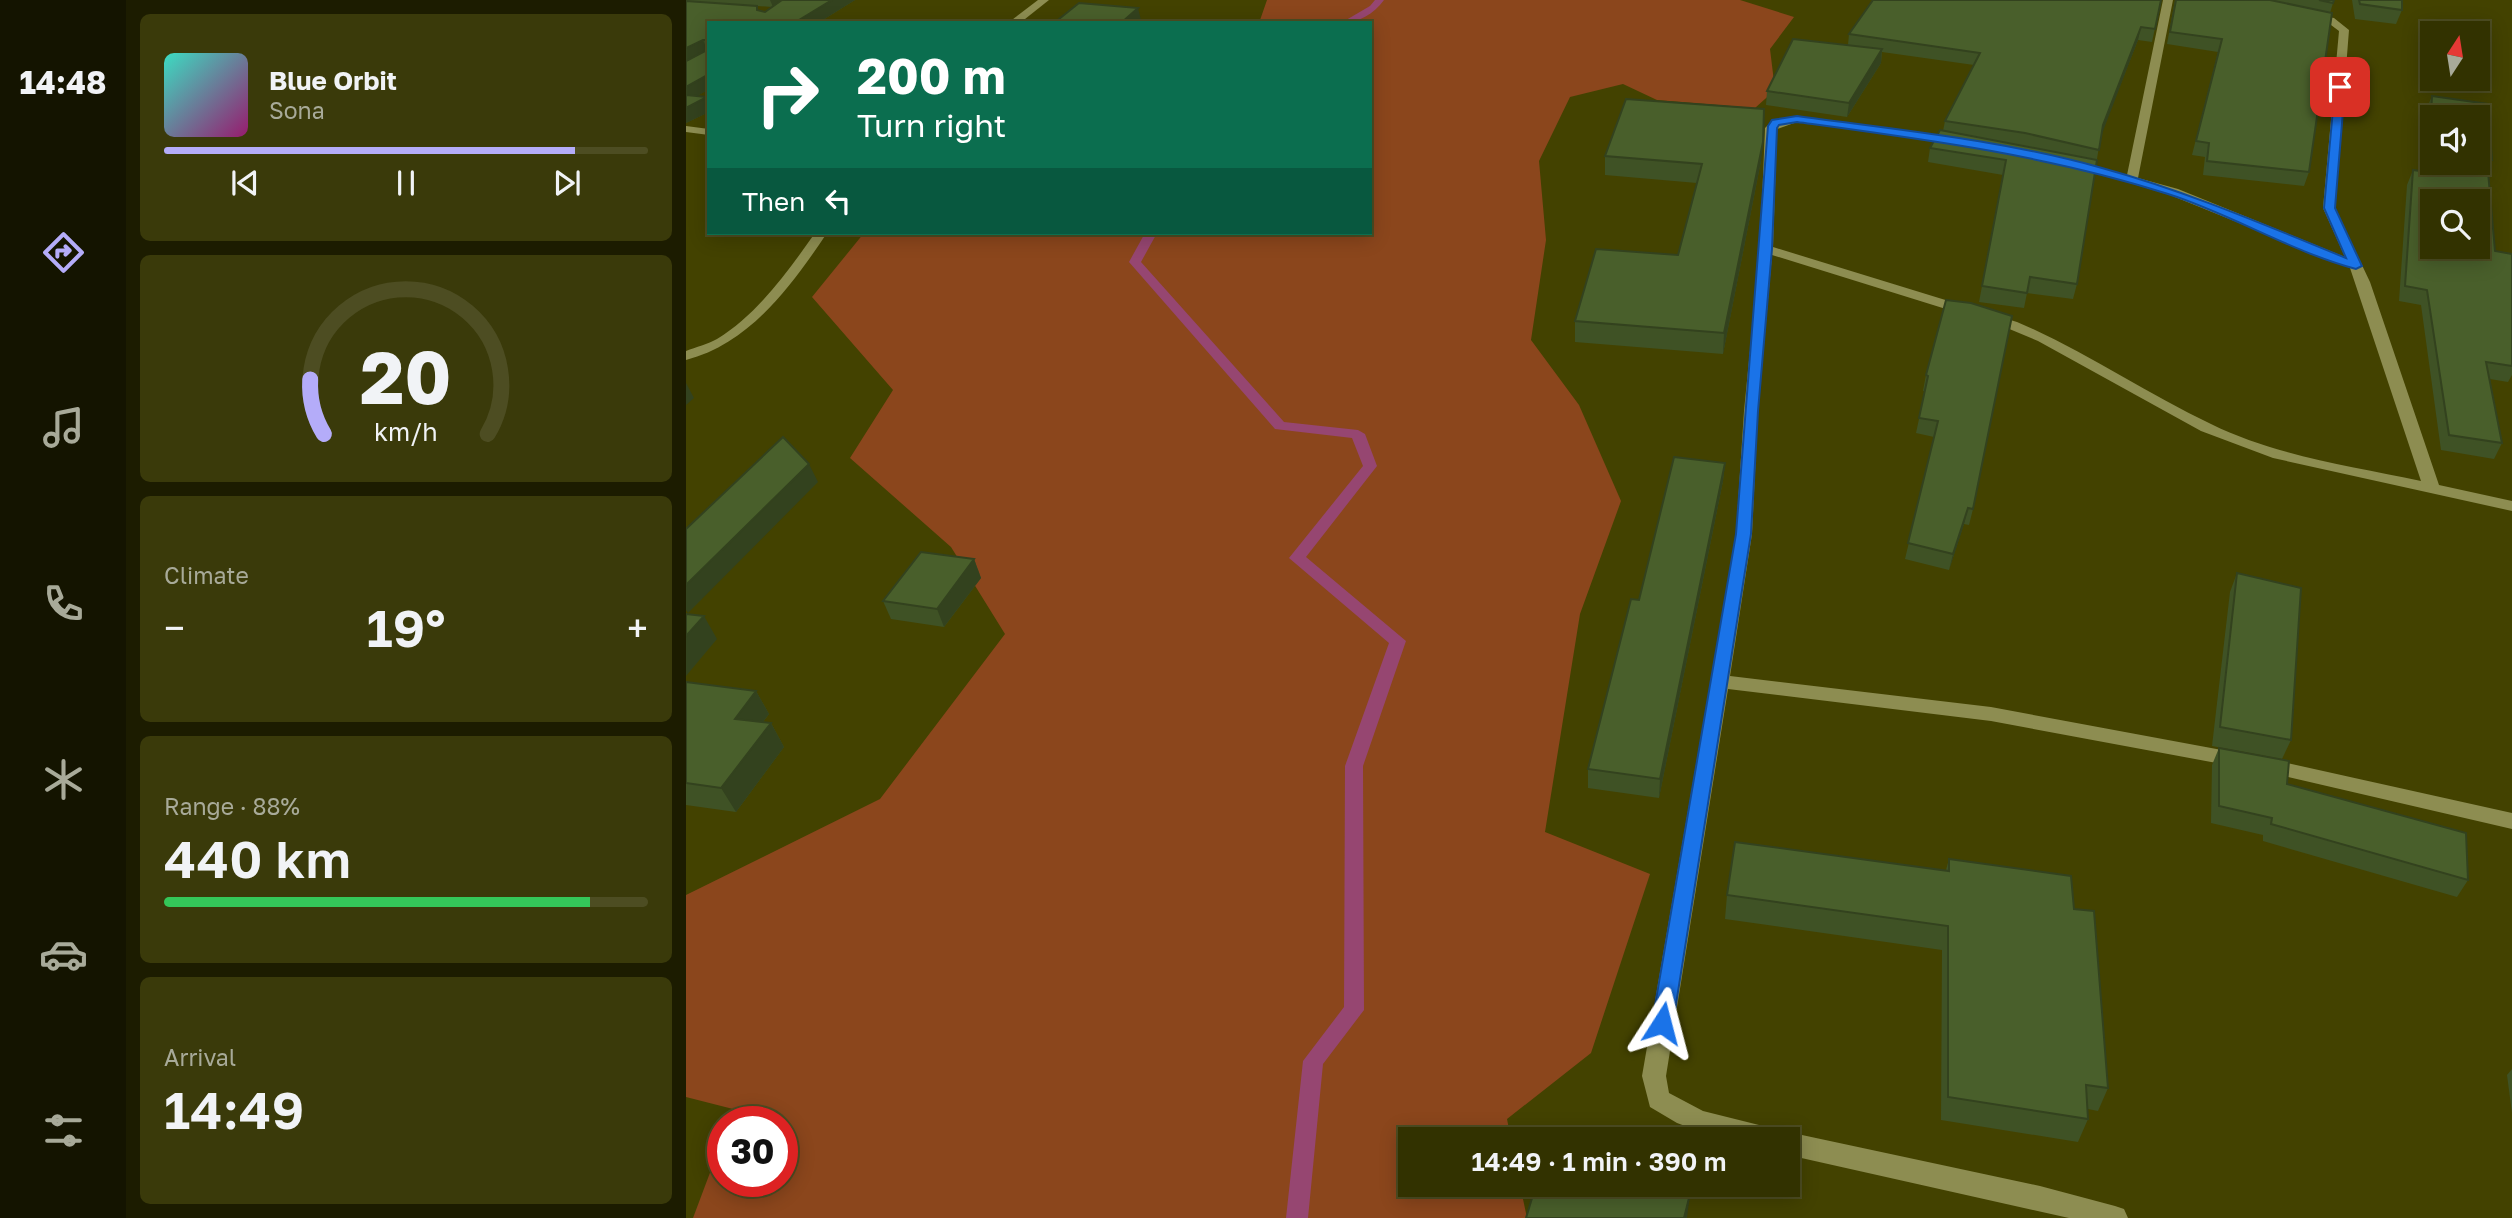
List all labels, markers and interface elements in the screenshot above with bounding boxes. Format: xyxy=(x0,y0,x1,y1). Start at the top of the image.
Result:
north arrow xyxy=(2420,21,2490,91)
map controls xyxy=(2420,21,2490,259)
text: 200 m xyxy=(857,46,1006,105)
icon: right xyxy=(742,49,833,140)
pin xyxy=(2310,57,2370,117)
text: 14:48 xyxy=(19,63,107,101)
text: Blue Orbit xyxy=(269,65,397,96)
icon: arrive xyxy=(2321,68,2359,106)
text: Sona xyxy=(269,96,325,124)
button: sound xyxy=(2420,105,2490,175)
text: Turn right xyxy=(857,106,1006,144)
icon: previous xyxy=(226,164,264,202)
icon: pause xyxy=(387,164,425,202)
icon: next xyxy=(548,164,586,202)
icon: left xyxy=(819,182,857,220)
text: Then xyxy=(742,186,805,217)
button: search xyxy=(2420,189,2490,259)
icon: directions xyxy=(39,228,88,277)
text: 20 xyxy=(360,334,452,421)
icon: music xyxy=(39,403,88,452)
text: km/h xyxy=(374,416,438,447)
text: Climate xyxy=(164,561,249,589)
icon: phone xyxy=(39,579,88,628)
text: 19° xyxy=(367,596,445,658)
text: − xyxy=(164,605,185,650)
text: + xyxy=(627,605,648,650)
icon: climate xyxy=(39,755,88,804)
text: Range · 88% xyxy=(164,792,300,820)
text: 440 km xyxy=(164,827,351,889)
icon: car xyxy=(39,930,88,979)
position arrow xyxy=(1625,986,1699,1060)
text: Arrival xyxy=(164,1043,236,1071)
text: 14:49 xyxy=(164,1078,304,1140)
icon: filters xyxy=(39,1106,88,1155)
speed limit sign: 30 xyxy=(707,1106,798,1197)
text: 14:49 · 1 min · 390 m xyxy=(1471,1146,1727,1177)

